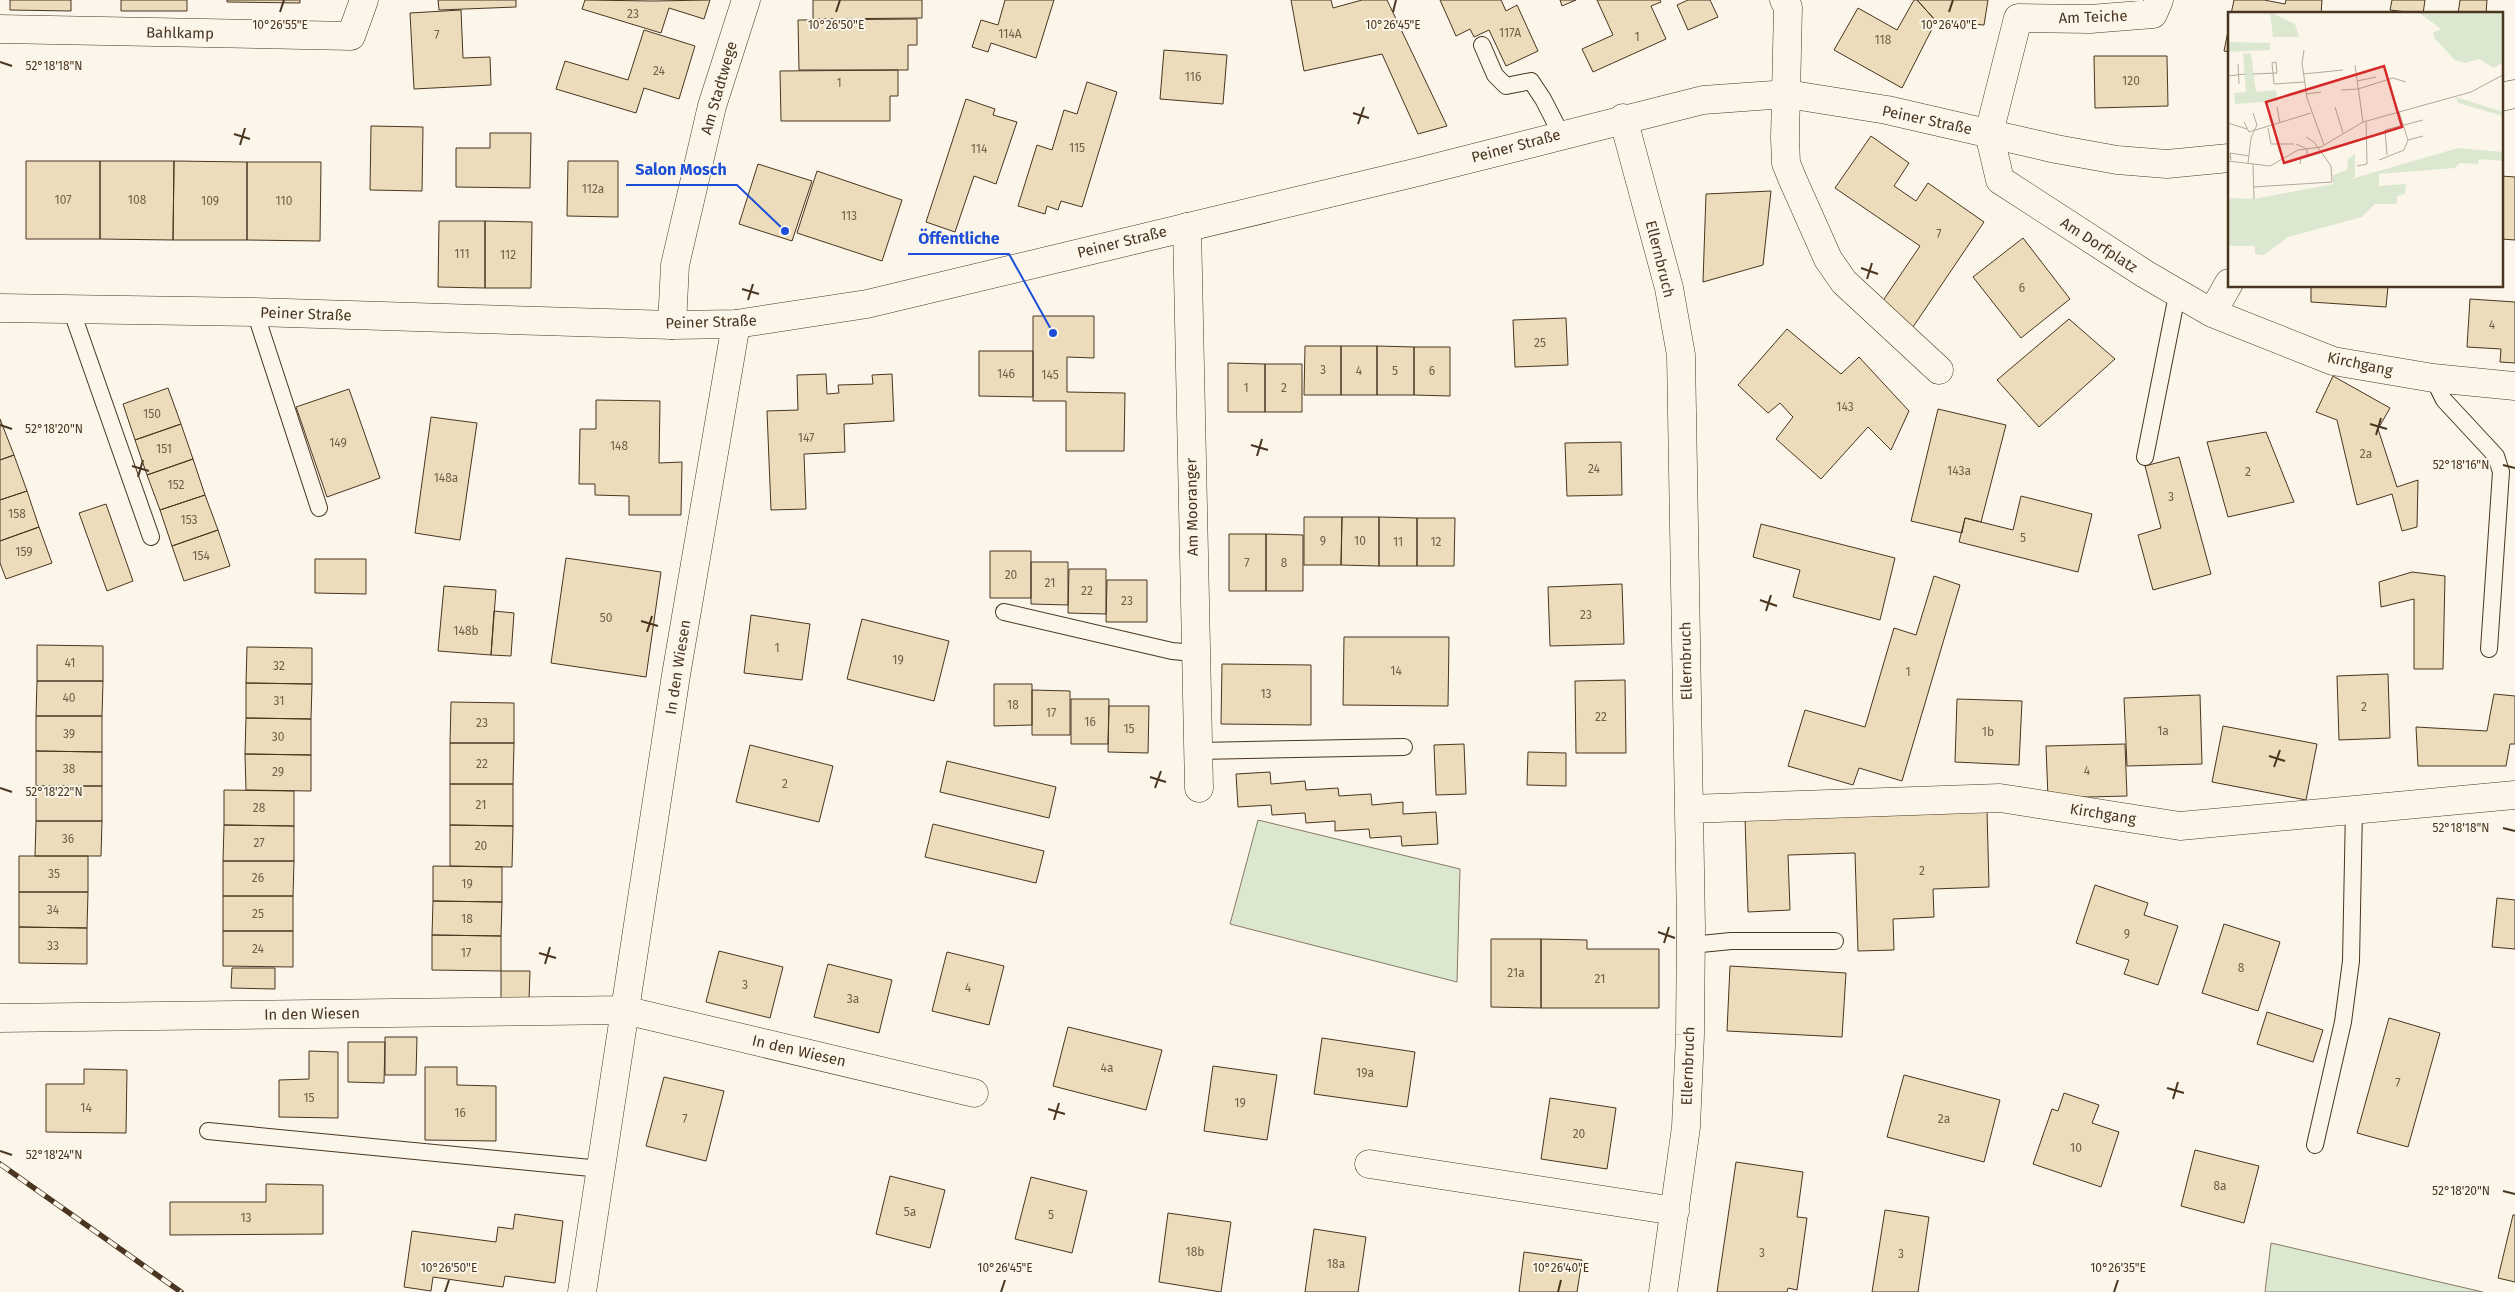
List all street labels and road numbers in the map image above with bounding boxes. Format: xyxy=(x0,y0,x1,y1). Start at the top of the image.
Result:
street label: Am Teiche xyxy=(2058,7,2128,27)
street label: Bahlkamp xyxy=(146,23,214,43)
street label: Am Stadtwege xyxy=(697,39,741,137)
street label: Peiner Straße xyxy=(1880,102,1974,138)
street label: Peiner Straße xyxy=(1469,125,1563,167)
street label: Am Dorfplatz xyxy=(2057,213,2141,277)
street label: Ellernbruch xyxy=(1642,219,1678,299)
street label: Peiner Straße xyxy=(1075,222,1169,262)
street label: Peiner Straße xyxy=(260,303,352,325)
street label: Peiner Straße xyxy=(665,311,757,333)
street label: Kirchgang xyxy=(2326,348,2395,380)
street label: Am Mooranger xyxy=(1182,457,1202,556)
street label: In den Wiesen xyxy=(662,618,694,716)
street label: Ellernbruch xyxy=(1676,621,1696,701)
street label: Kirchgang xyxy=(2069,800,2138,828)
street label: In den Wiesen xyxy=(264,1004,360,1024)
street label: Ellernbruch xyxy=(1678,1026,1698,1106)
street label: In den Wiesen xyxy=(750,1031,848,1071)

